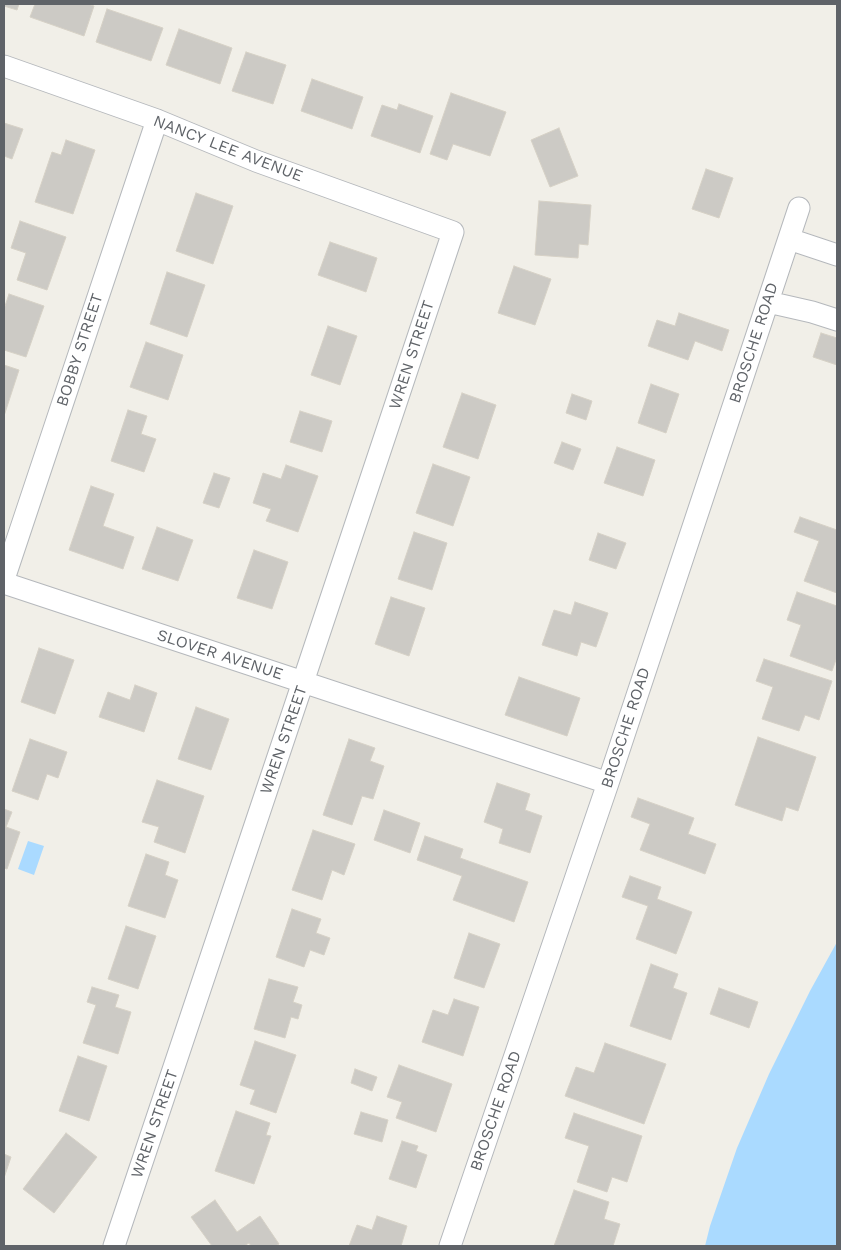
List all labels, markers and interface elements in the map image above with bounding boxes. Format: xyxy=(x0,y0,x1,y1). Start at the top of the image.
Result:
street label: NANCY LEE AVENUE xyxy=(151,112,305,186)
street label: BROSCHE ROAD xyxy=(725,280,783,406)
street label: BOBBY STREET xyxy=(53,291,107,409)
street label: WREN STREET xyxy=(385,298,439,412)
street label: SLOVER AVENUE xyxy=(155,626,285,684)
street label: BROSCHE ROAD xyxy=(597,665,655,791)
street label: WREN STREET xyxy=(256,683,312,797)
street label: BROSCHE ROAD xyxy=(466,1048,526,1174)
street label: WREN STREET xyxy=(127,1067,183,1181)

